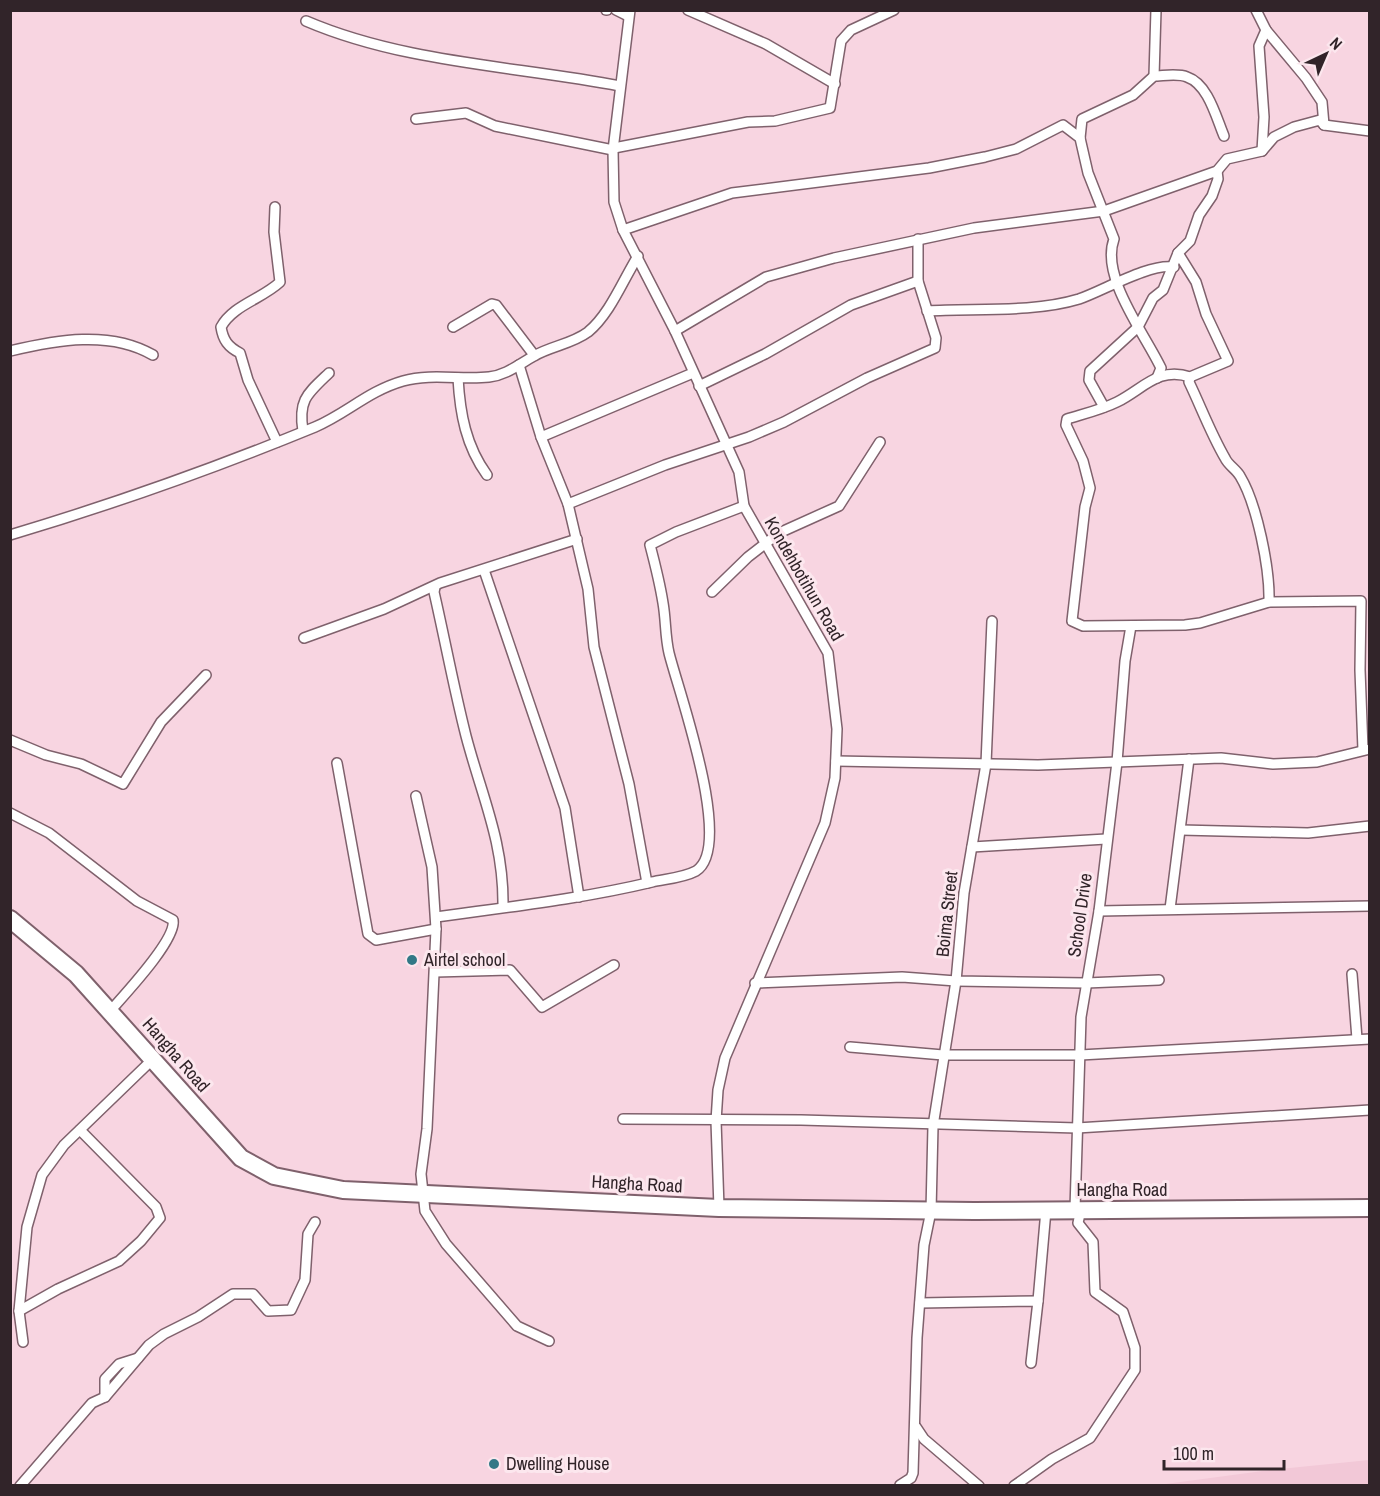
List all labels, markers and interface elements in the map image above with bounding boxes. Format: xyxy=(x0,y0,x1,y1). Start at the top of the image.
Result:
north arrow xyxy=(1296,24,1356,84)
text: N xyxy=(1325,32,1347,54)
street label: Kondehbotihun Road xyxy=(759,512,850,645)
street label: Boima Street xyxy=(930,870,963,958)
street label: School Drive xyxy=(1061,871,1098,959)
place label: Airtel school xyxy=(423,947,505,972)
marker: Airtel school xyxy=(405,953,419,967)
street label: Hangha Road xyxy=(137,1012,216,1097)
street label: Hangha Road xyxy=(591,1169,683,1198)
street label: Hangha Road xyxy=(1076,1177,1168,1202)
scale bar xyxy=(1164,1433,1284,1471)
text: 100 m xyxy=(1173,1441,1214,1466)
place label: Dwelling House xyxy=(506,1451,609,1476)
marker: Dwelling House xyxy=(487,1457,501,1471)

